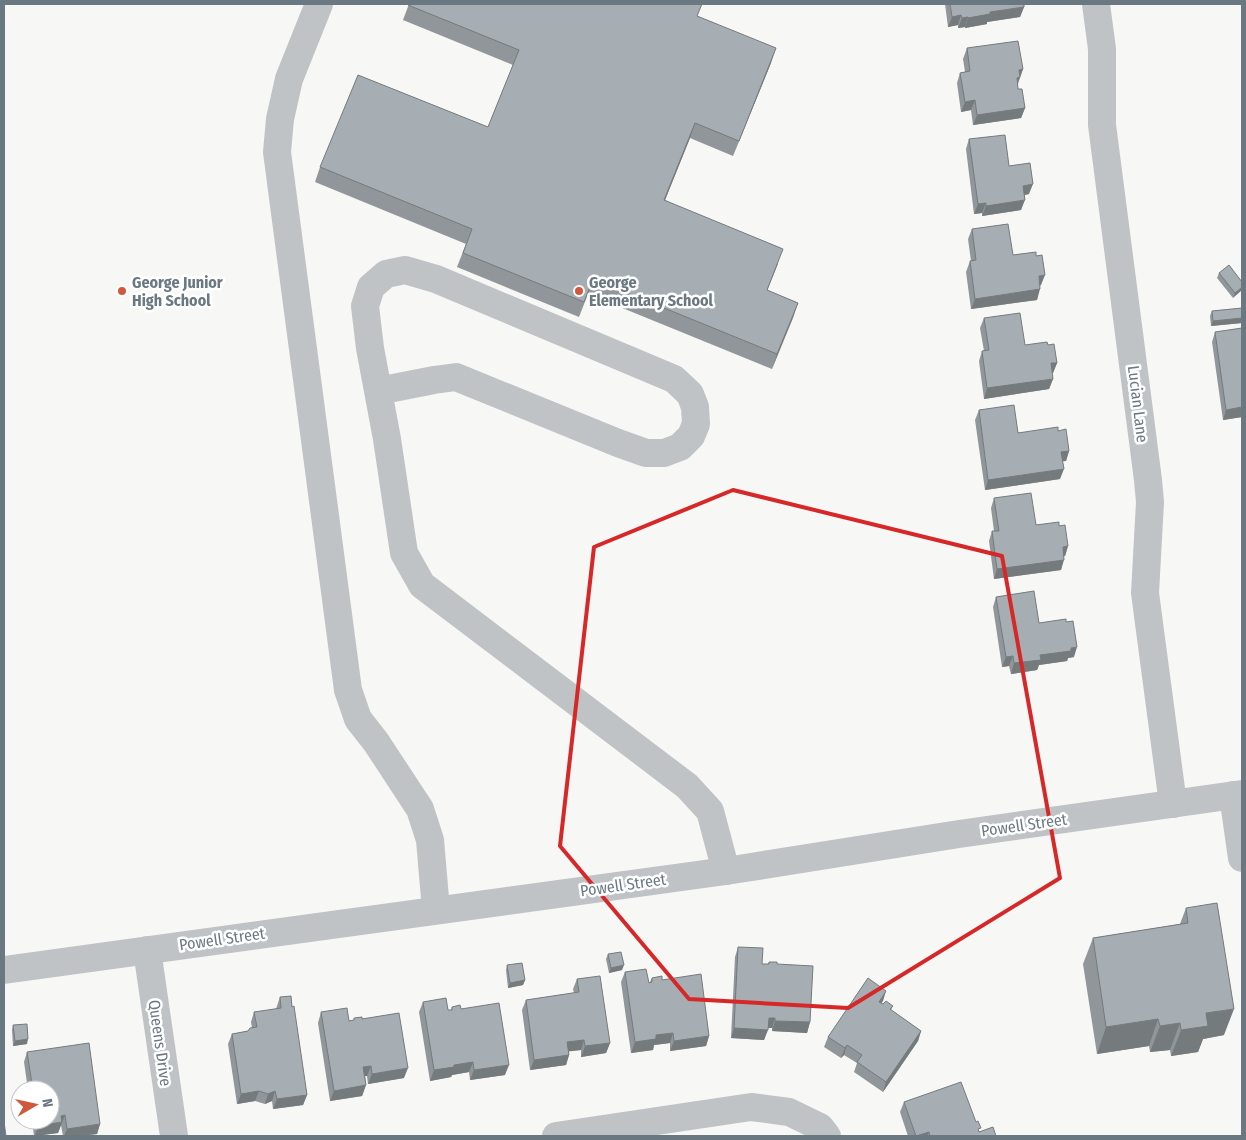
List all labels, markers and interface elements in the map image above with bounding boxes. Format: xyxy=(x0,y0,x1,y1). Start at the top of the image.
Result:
place label: George Junior High School xyxy=(132,273,223,310)
place label: George Elementary School xyxy=(589,273,714,310)
marker: George Junior High School xyxy=(116,285,128,297)
marker: George Elementary School xyxy=(573,285,585,297)
street label: Lucian Lane xyxy=(1124,364,1152,444)
street label: Powell Street xyxy=(980,809,1069,840)
street label: Powell Street xyxy=(579,869,668,900)
street label: Powell Street xyxy=(178,923,267,954)
street label: Queens Drive xyxy=(145,999,175,1088)
north arrow xyxy=(10,1080,60,1130)
text: N xyxy=(38,1098,56,1109)

